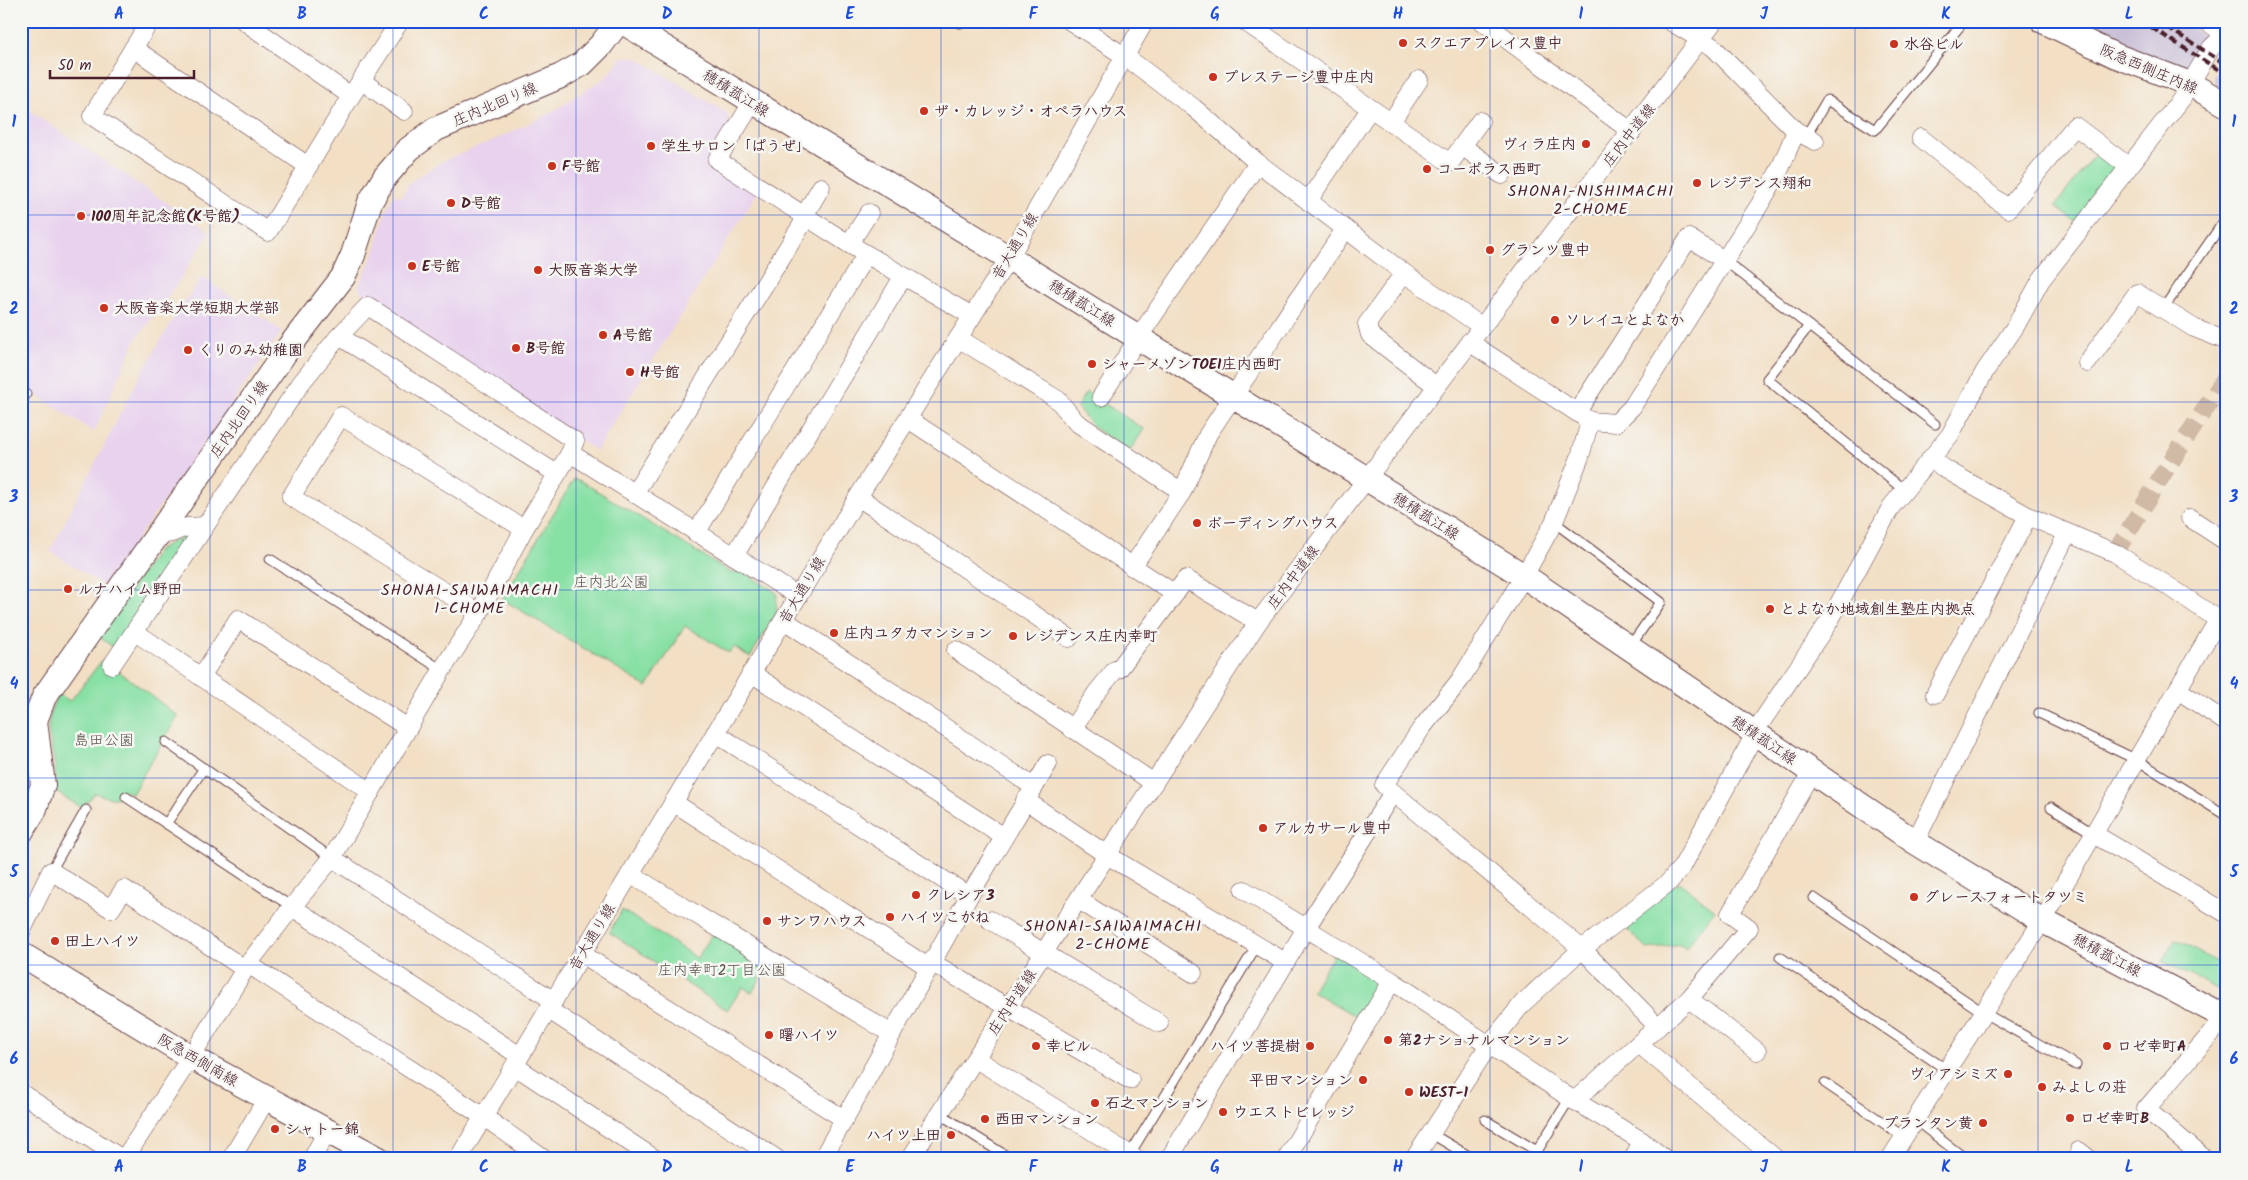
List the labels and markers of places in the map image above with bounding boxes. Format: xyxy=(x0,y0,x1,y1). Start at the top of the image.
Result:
place label: スクエアプレイス豊中 xyxy=(1413,32,1562,56)
place label: 水谷ビル xyxy=(1904,33,1964,57)
marker: スクエアプレイス豊中 xyxy=(1397,37,1409,49)
marker: 水谷ビル xyxy=(1888,38,1900,50)
place label: プレステージ豊中庄内 xyxy=(1223,66,1374,90)
marker: プレステージ豊中庄内 xyxy=(1207,71,1219,83)
place label: ザ・カレッジ・オペラハウス xyxy=(934,100,1128,124)
marker: ザ・カレッジ・オペラハウス xyxy=(918,105,930,117)
place label: ヴィラ庄内 xyxy=(1502,133,1576,157)
place label: 学生サロン「ぱうぜ」 xyxy=(661,135,811,159)
marker: ヴィラ庄内 xyxy=(1580,138,1592,150)
marker: 学生サロン「ぱうぜ」 xyxy=(645,140,657,152)
place label: F号館 xyxy=(562,155,600,179)
place label: コーポラス西町 xyxy=(1437,158,1541,182)
marker: F号館 xyxy=(546,160,558,172)
marker: コーポラス西町 xyxy=(1421,163,1433,175)
place label: レジデンス翔和 xyxy=(1707,172,1812,196)
marker: レジデンス翔和 xyxy=(1691,177,1703,189)
place label: D号館 xyxy=(461,192,501,216)
marker: D号館 xyxy=(445,197,457,209)
place label: 100周年記念館(K号館) xyxy=(91,205,240,229)
marker: 100周年記念館(K号館) xyxy=(75,210,87,222)
place label: グランツ豊中 xyxy=(1500,239,1590,263)
marker: グランツ豊中 xyxy=(1484,244,1496,256)
place label: E号館 xyxy=(422,255,460,279)
place label: 大阪音楽大学 xyxy=(548,259,638,283)
marker: E号館 xyxy=(406,260,418,272)
marker: 大阪音楽大学 xyxy=(532,264,544,276)
place label: 大阪音楽大学短期大学部 xyxy=(114,297,279,321)
marker: 大阪音楽大学短期大学部 xyxy=(98,302,110,314)
place label: ソレイユとよなか xyxy=(1565,309,1684,333)
marker: ソレイユとよなか xyxy=(1549,314,1561,326)
place label: A号館 xyxy=(613,324,652,348)
marker: A号館 xyxy=(597,329,609,341)
place label: B号館 xyxy=(526,337,565,361)
place label: くりのみ幼稚園 xyxy=(198,339,303,363)
marker: B号館 xyxy=(510,342,522,354)
marker: くりのみ幼稚園 xyxy=(182,344,194,356)
place label: シャーメゾンTOEI庄内西町 xyxy=(1102,353,1282,377)
marker: シャーメゾンTOEI庄内西町 xyxy=(1086,358,1098,370)
place label: H号館 xyxy=(640,361,680,385)
marker: H号館 xyxy=(624,366,636,378)
place label: ボーディングハウス xyxy=(1207,512,1338,536)
marker: ボーディングハウス xyxy=(1191,517,1203,529)
place label: ルナハイム野田 xyxy=(78,578,182,602)
marker: ルナハイム野田 xyxy=(62,583,74,595)
place label: とよなか地域創生塾庄内拠点 xyxy=(1780,598,1975,622)
marker: とよなか地域創生塾庄内拠点 xyxy=(1764,603,1776,615)
place label: 庄内ユタカマンション xyxy=(844,622,993,646)
place label: レジデンス庄内幸町 xyxy=(1023,625,1158,649)
marker: 庄内ユタカマンション xyxy=(828,627,840,639)
marker: レジデンス庄内幸町 xyxy=(1007,630,1019,642)
place label: アルカサール豊中 xyxy=(1273,817,1392,841)
marker: アルカサール豊中 xyxy=(1257,822,1269,834)
place label: クレシア3 xyxy=(926,884,995,908)
place label: グレースフォートタツミ xyxy=(1924,886,2088,910)
marker: クレシア3 xyxy=(910,889,922,901)
marker: グレースフォートタツミ xyxy=(1908,891,1920,903)
place label: ハイツこがね xyxy=(900,906,990,930)
place label: サンワハウス xyxy=(777,910,866,934)
marker: ハイツこがね xyxy=(884,911,896,923)
marker: サンワハウス xyxy=(761,915,773,927)
place label: 田上ハイツ xyxy=(65,930,140,954)
marker: 田上ハイツ xyxy=(49,935,61,947)
place label: 曙ハイツ xyxy=(779,1024,839,1048)
marker: 曙ハイツ xyxy=(763,1029,775,1041)
place label: 第2ナショナルマンション xyxy=(1398,1029,1570,1053)
marker: 第2ナショナルマンション xyxy=(1382,1034,1394,1046)
place label: 幸ビル xyxy=(1046,1035,1091,1059)
place label: ハイツ菩提樹 xyxy=(1210,1035,1300,1059)
place label: ロゼ幸町A xyxy=(2117,1035,2186,1059)
marker: 幸ビル xyxy=(1030,1040,1042,1052)
marker: ハイツ菩提樹 xyxy=(1304,1040,1316,1052)
marker: ロゼ幸町A xyxy=(2101,1040,2113,1052)
place label: ヴィアシミズ xyxy=(1909,1063,1998,1087)
marker: ヴィアシミズ xyxy=(2002,1068,2014,1080)
place label: 平田マンション xyxy=(1249,1069,1353,1093)
marker: 平田マンション xyxy=(1357,1074,1369,1086)
place label: みよしの荘 xyxy=(2052,1076,2127,1100)
place label: WEST-1 xyxy=(1419,1081,1468,1105)
marker: みよしの荘 xyxy=(2036,1081,2048,1093)
marker: WEST-1 xyxy=(1403,1086,1415,1098)
place label: 石之マンション xyxy=(1105,1092,1209,1116)
marker: 石之マンション xyxy=(1089,1097,1101,1109)
place label: ウエストビレッジ xyxy=(1233,1101,1354,1125)
marker: ウエストビレッジ xyxy=(1217,1106,1229,1118)
place label: ロゼ幸町B xyxy=(2080,1107,2149,1131)
place label: 西田マンション xyxy=(995,1108,1099,1132)
place label: プランタン黄 xyxy=(1883,1112,1973,1136)
marker: ロゼ幸町B xyxy=(2064,1112,2076,1124)
marker: 西田マンション xyxy=(979,1113,991,1125)
marker: プランタン黄 xyxy=(1977,1117,1989,1129)
place label: シャトー錦 xyxy=(285,1118,359,1142)
marker: シャトー錦 xyxy=(269,1123,281,1135)
place label: ハイツ上田 xyxy=(866,1124,941,1148)
marker: ハイツ上田 xyxy=(945,1129,957,1141)

